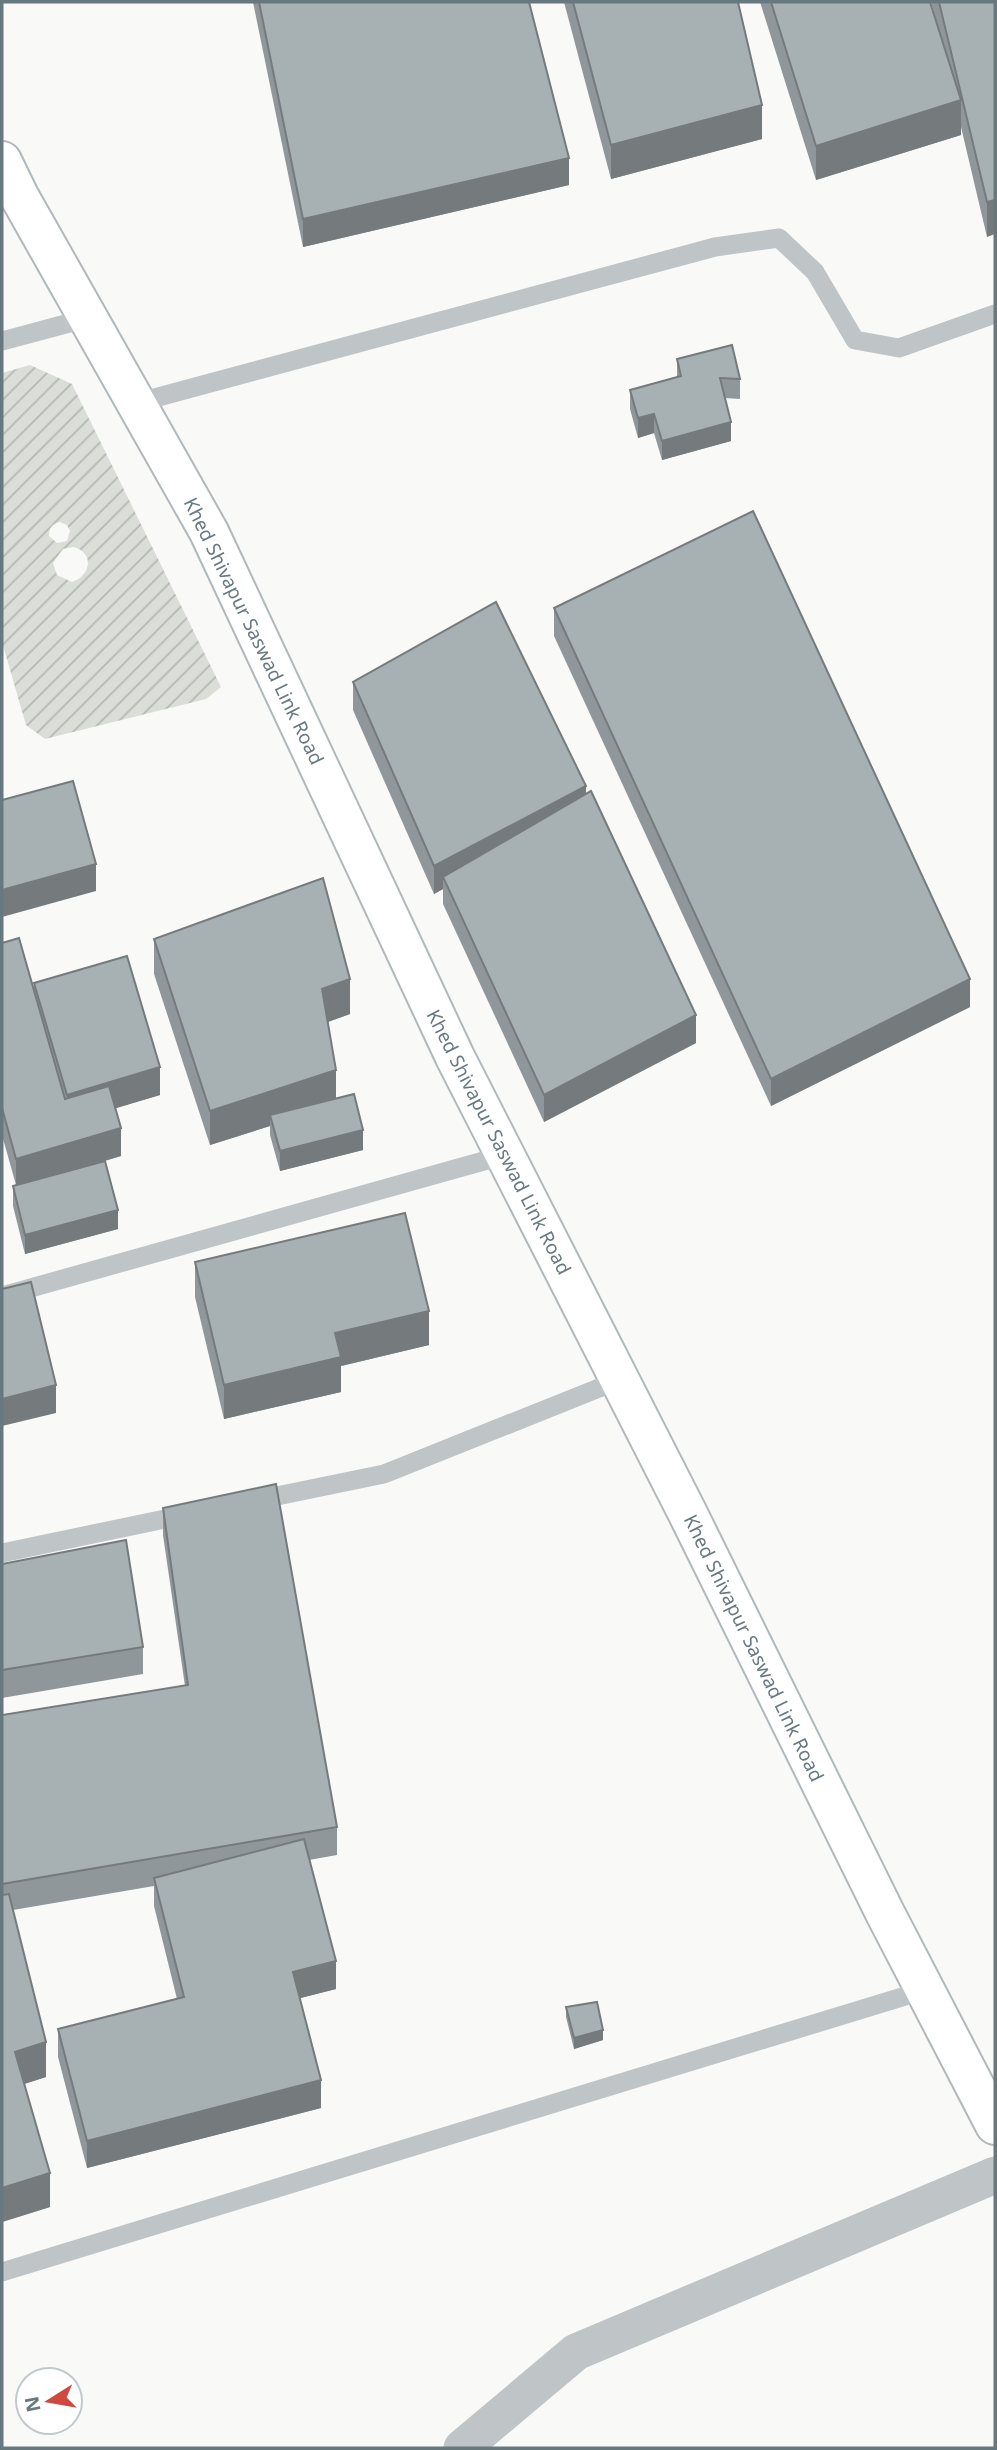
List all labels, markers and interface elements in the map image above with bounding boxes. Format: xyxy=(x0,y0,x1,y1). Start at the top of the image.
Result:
street label: Khed Shivapur Saswad Link Road xyxy=(178,493,330,769)
street label: Khed Shivapur Saswad Link Road xyxy=(421,1005,577,1279)
street label: Khed Shivapur Saswad Link Road xyxy=(678,1510,830,1786)
north arrow xyxy=(14,2366,84,2436)
text: N xyxy=(18,2394,47,2414)

